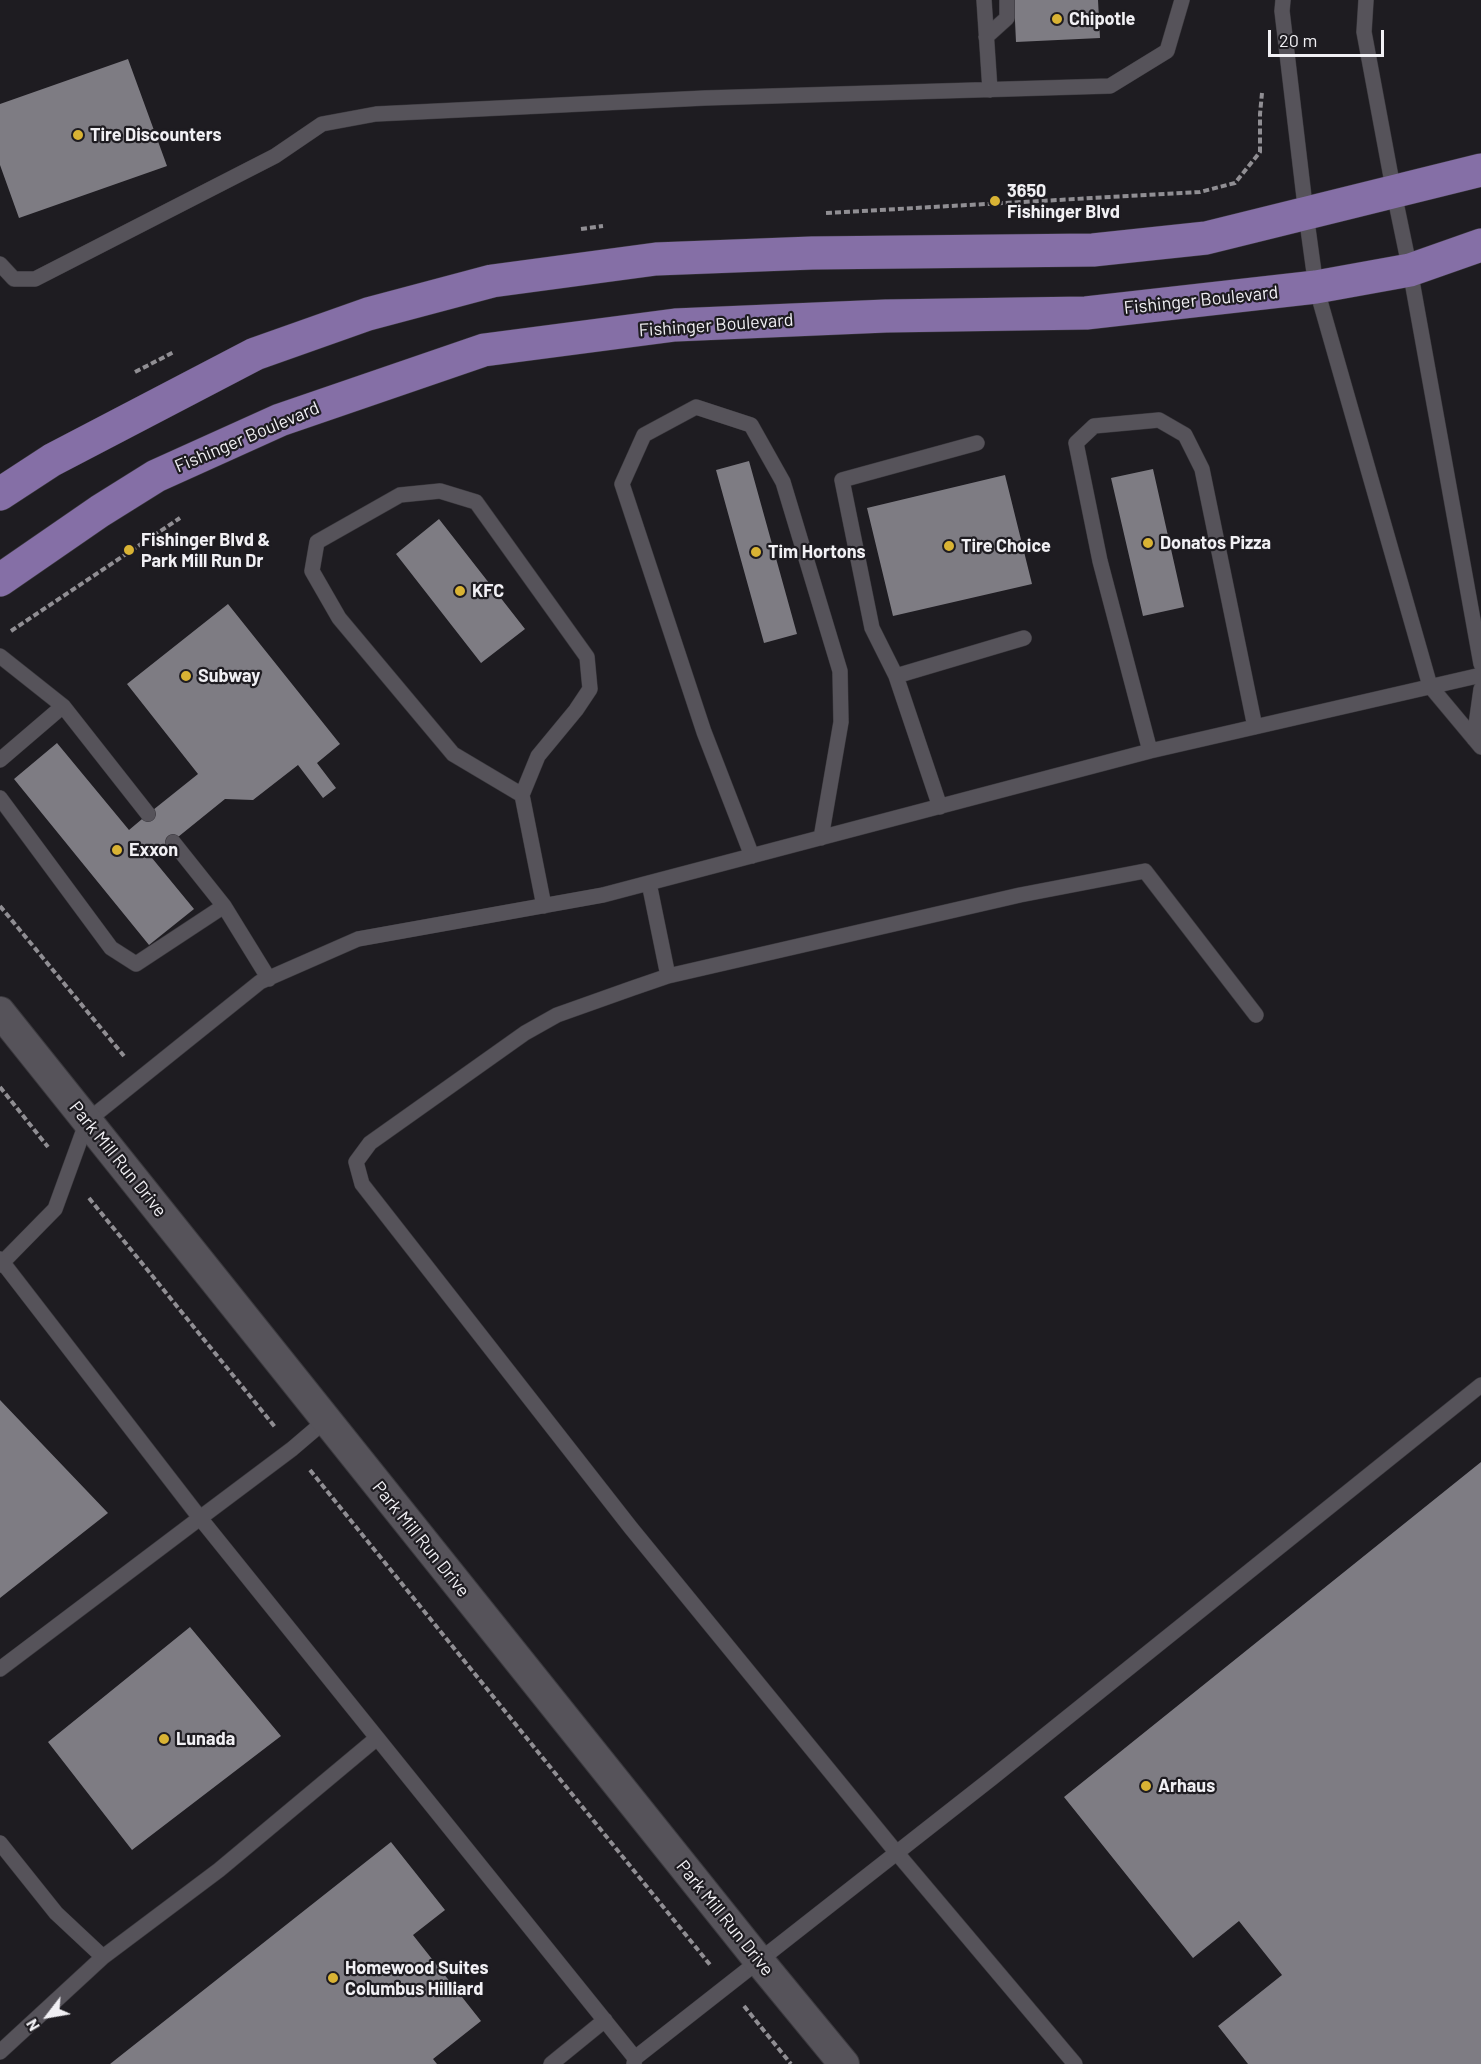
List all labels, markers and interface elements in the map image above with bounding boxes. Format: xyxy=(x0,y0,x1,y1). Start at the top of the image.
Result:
place label: Chipotle xyxy=(1069,8,1135,30)
marker: Chipotle xyxy=(1050,12,1064,26)
scale bar xyxy=(1271,18,1386,56)
text: 20 m xyxy=(1279,29,1317,51)
place label: Tire Discounters xyxy=(90,124,221,146)
marker: Tire Discounters xyxy=(71,128,85,142)
place label: 3650 Fishinger Blvd xyxy=(1007,180,1120,222)
marker: 3650 Fishinger Blvd xyxy=(988,194,1002,208)
street label: Fishinger Boulevard xyxy=(1123,281,1279,319)
street label: Fishinger Boulevard xyxy=(638,309,794,341)
street label: Fishinger Boulevard xyxy=(171,397,323,477)
place label: Fishinger Blvd & Park Mill Run Dr xyxy=(141,529,270,572)
place label: Donatos Pizza xyxy=(1160,532,1271,554)
place label: Tire Choice xyxy=(961,535,1051,557)
marker: Donatos Pizza xyxy=(1141,536,1155,550)
marker: Tire Choice xyxy=(942,539,956,553)
place label: Tim Hortons xyxy=(768,541,866,563)
marker: Fishinger Blvd & Park Mill Run Dr xyxy=(122,543,136,557)
marker: Tim Hortons xyxy=(749,545,763,559)
place label: KFC xyxy=(472,580,504,602)
marker: KFC xyxy=(453,584,467,598)
place label: Subway xyxy=(198,665,260,687)
marker: Subway xyxy=(179,669,193,683)
place label: Exxon xyxy=(129,839,178,861)
marker: Exxon xyxy=(110,843,124,857)
street label: Park Mill Run Drive xyxy=(65,1097,171,1221)
street label: Park Mill Run Drive xyxy=(368,1477,474,1601)
place label: Lunada xyxy=(176,1728,235,1750)
marker: Lunada xyxy=(157,1732,171,1746)
place label: Arhaus xyxy=(1158,1775,1215,1797)
marker: Arhaus xyxy=(1139,1779,1153,1793)
street label: Park Mill Run Drive xyxy=(672,1856,778,1980)
place label: Homewood Suites Columbus Hilliard xyxy=(345,1957,489,2000)
marker: Homewood Suites Columbus Hilliard xyxy=(326,1971,340,1985)
north arrow xyxy=(18,1986,78,2046)
text: N xyxy=(21,2016,43,2035)

